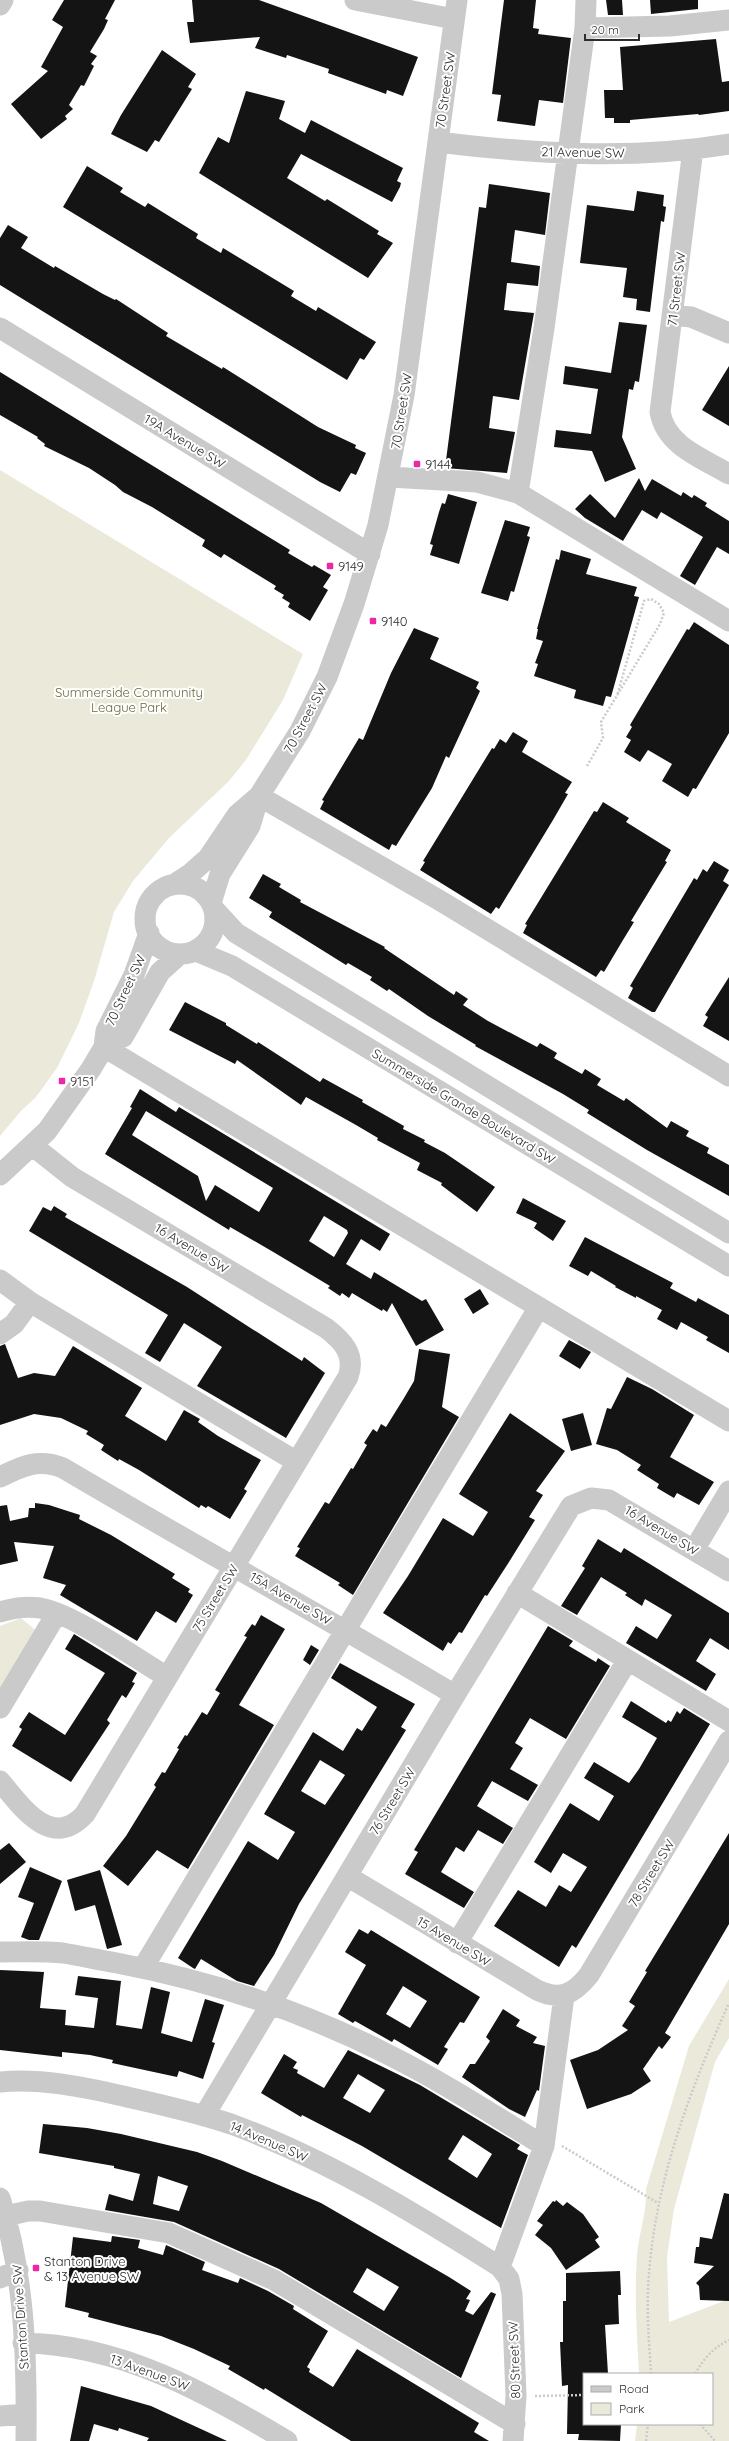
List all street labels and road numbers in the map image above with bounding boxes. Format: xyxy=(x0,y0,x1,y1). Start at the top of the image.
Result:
street label: 70 Street SW xyxy=(432,50,458,129)
street label: 21 Avenue SW xyxy=(541,143,625,161)
street label: 71 Street SW xyxy=(664,251,689,327)
street label: 70 Street SW xyxy=(387,371,415,450)
street label: 19A Avenue SW xyxy=(141,410,229,472)
street label: 70 Street SW xyxy=(280,680,330,756)
street label: 70 Street SW xyxy=(101,951,149,1028)
street label: Summerside Grande Boulevard SW xyxy=(369,1045,559,1167)
street label: 16 Avenue SW xyxy=(152,1220,232,1277)
street label: 16 Avenue SW xyxy=(622,1502,702,1559)
street label: 75 Street SW xyxy=(189,1561,242,1635)
street label: 15A Avenue SW xyxy=(247,1568,335,1628)
street label: 76 Street SW xyxy=(366,1764,419,1838)
street label: 78 Street SW xyxy=(625,1836,678,1910)
street label: 15 Avenue SW xyxy=(414,1913,494,1970)
street label: 14 Avenue SW xyxy=(228,2117,311,2165)
street label: Stanton Drive SW xyxy=(8,2264,32,2370)
street label: 80 Street SW xyxy=(505,2321,523,2399)
street label: 13 Avenue SW xyxy=(108,2350,192,2394)

